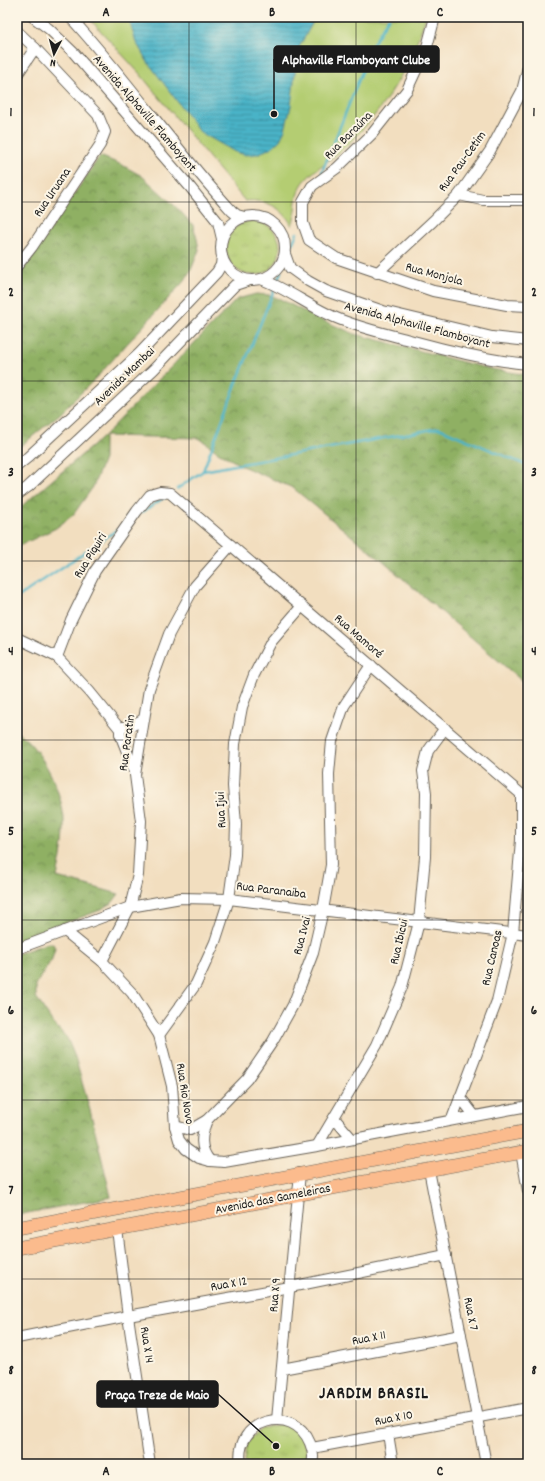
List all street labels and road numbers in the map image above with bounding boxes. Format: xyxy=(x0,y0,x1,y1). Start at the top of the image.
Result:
street label: Avenida Alphaville Flamboyant xyxy=(88,51,201,177)
street label: Rua Baraúna xyxy=(320,107,378,165)
street label: Rua Pau-Cetim xyxy=(434,128,492,196)
street label: Rua Uruana xyxy=(29,164,77,221)
street label: Rua Monjola xyxy=(403,258,466,292)
street label: Avenida Alphaville Flamboyant xyxy=(342,297,492,355)
street label: Avenida Mambai xyxy=(90,342,160,411)
street label: Rua Piquiri xyxy=(70,529,113,582)
street label: Rua Mamoré xyxy=(329,610,387,664)
street label: Rua Paratin xyxy=(115,713,141,773)
street label: Rua Ijui xyxy=(212,791,232,829)
street label: Rua Paranaiba xyxy=(235,877,308,905)
street label: Rua Ivai xyxy=(289,914,317,957)
street label: Rua Ibicui xyxy=(386,917,415,967)
street label: Rua Canoas xyxy=(477,928,509,988)
street label: Rua Rio Novo xyxy=(170,1062,198,1126)
street label: Avenida das Gameleiras xyxy=(214,1179,332,1221)
street label: Rua X 12 xyxy=(209,1272,249,1298)
street label: Rua X 9 xyxy=(265,1277,287,1313)
street label: Rua X 7 xyxy=(457,1296,483,1332)
street label: Rua X 14 xyxy=(134,1325,158,1365)
street label: Rua X 11 xyxy=(350,1326,388,1352)
street label: Rua X 10 xyxy=(373,1406,415,1432)

